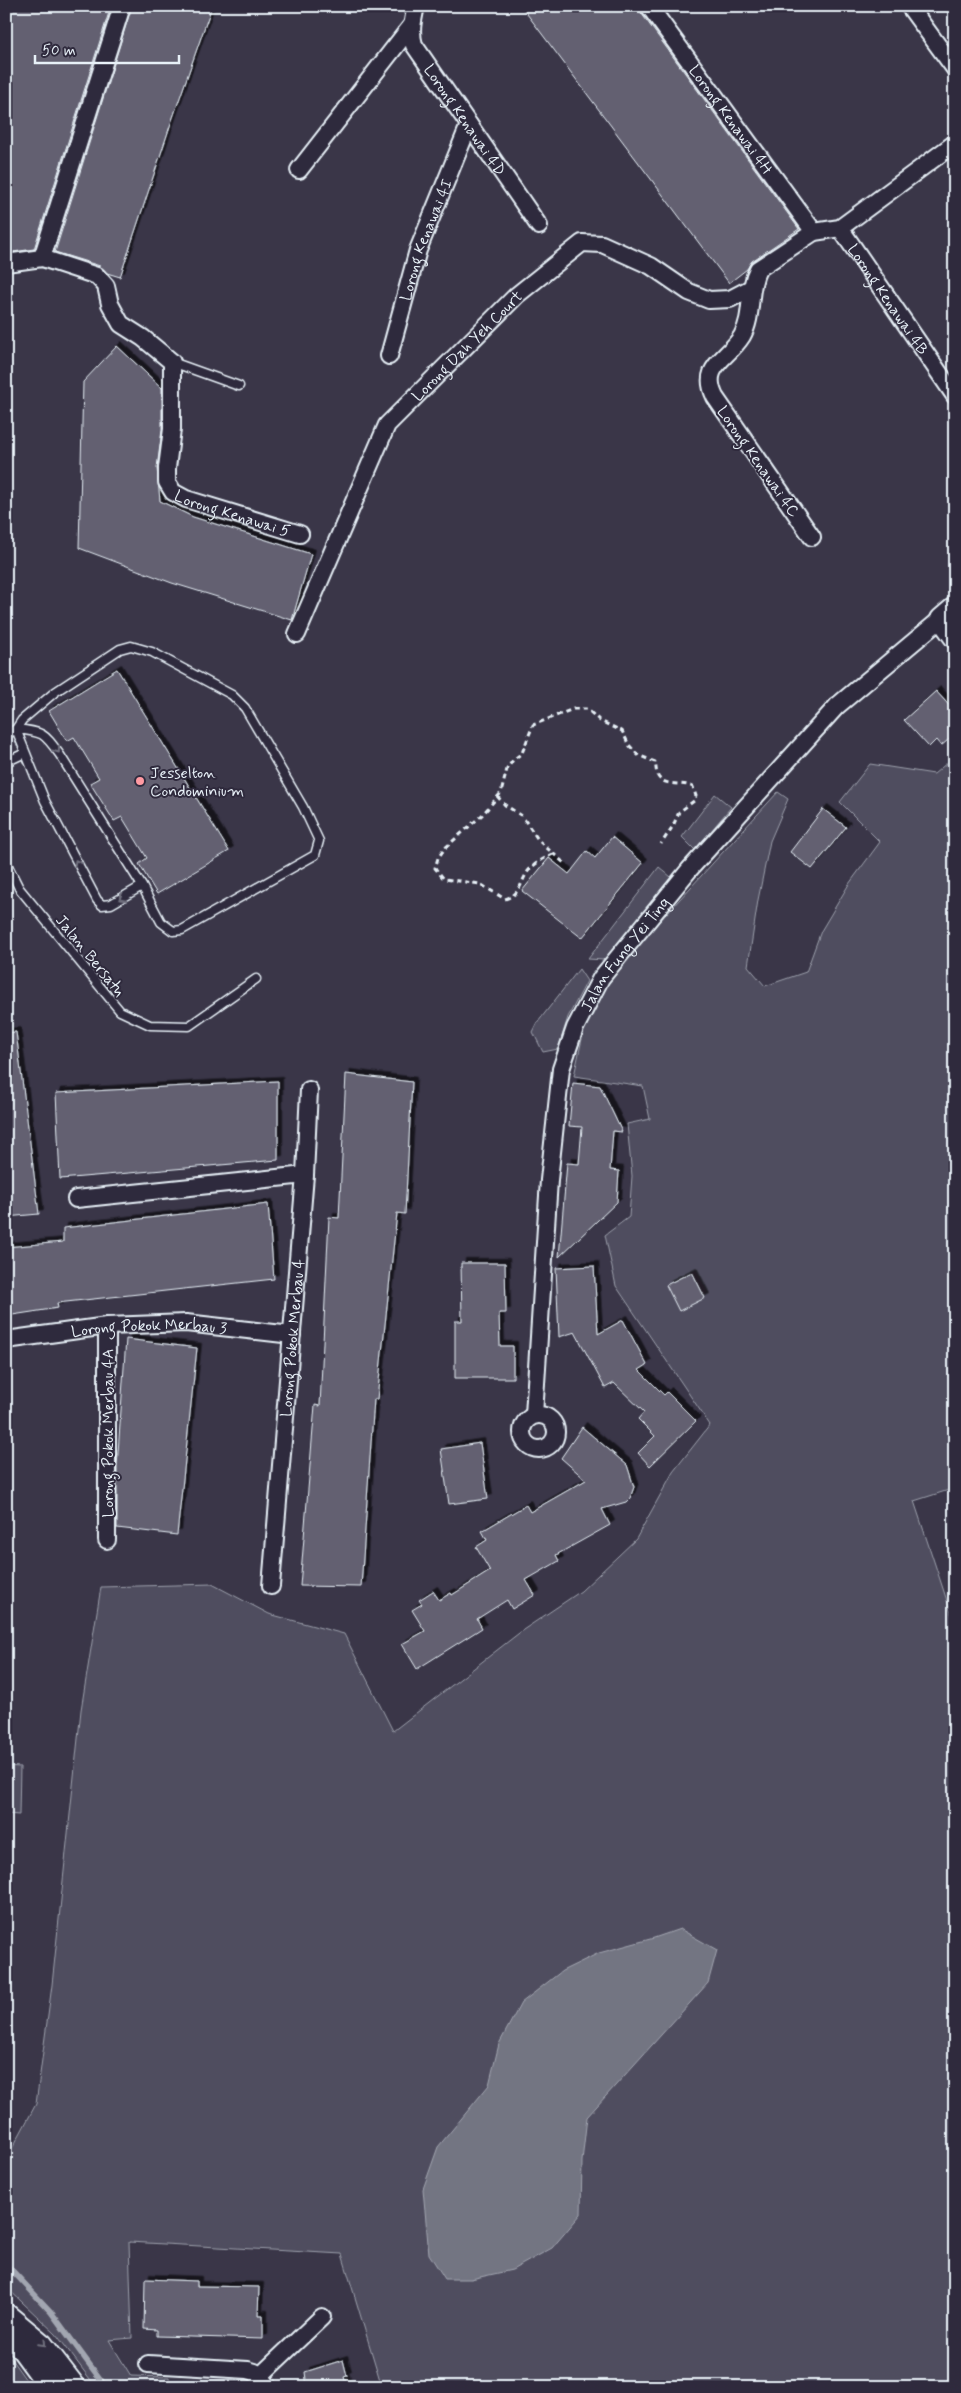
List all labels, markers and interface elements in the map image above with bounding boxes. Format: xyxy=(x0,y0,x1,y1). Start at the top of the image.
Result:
scale bar xyxy=(35,32,179,64)
text: 50 m xyxy=(42,41,76,61)
street label: Lorong Kenawai 4D xyxy=(418,61,510,180)
street label: Lorong Kenawai 4H xyxy=(683,61,777,179)
street label: Lorong Kenawai 4I xyxy=(396,176,458,303)
street label: Lorong Kenawai 4B xyxy=(842,240,933,359)
street label: Lorong Dah Yeh Court xyxy=(408,286,528,407)
street label: Lorong Kenawai 4C xyxy=(711,402,804,522)
street label: Lorong Kenawai 5 xyxy=(170,486,293,542)
one-way arrow xyxy=(51,744,60,754)
place label: Jesselton Condominium xyxy=(150,763,244,802)
marker: Jesselton Condominium xyxy=(134,775,146,787)
one-way arrow xyxy=(73,859,83,868)
one-way arrow xyxy=(119,891,128,901)
street label: Jalan Fung Yei Ting xyxy=(576,893,676,1015)
street label: Jalan Bersatu xyxy=(50,911,130,1002)
street label: Lorong Pokok Merbau 4 xyxy=(276,1258,310,1418)
street label: Lorong Pokok Merbau 3 xyxy=(70,1314,228,1343)
street label: Lorong Pokok Merbau 4A xyxy=(98,1349,120,1517)
one-way arrow xyxy=(37,2337,46,2346)

